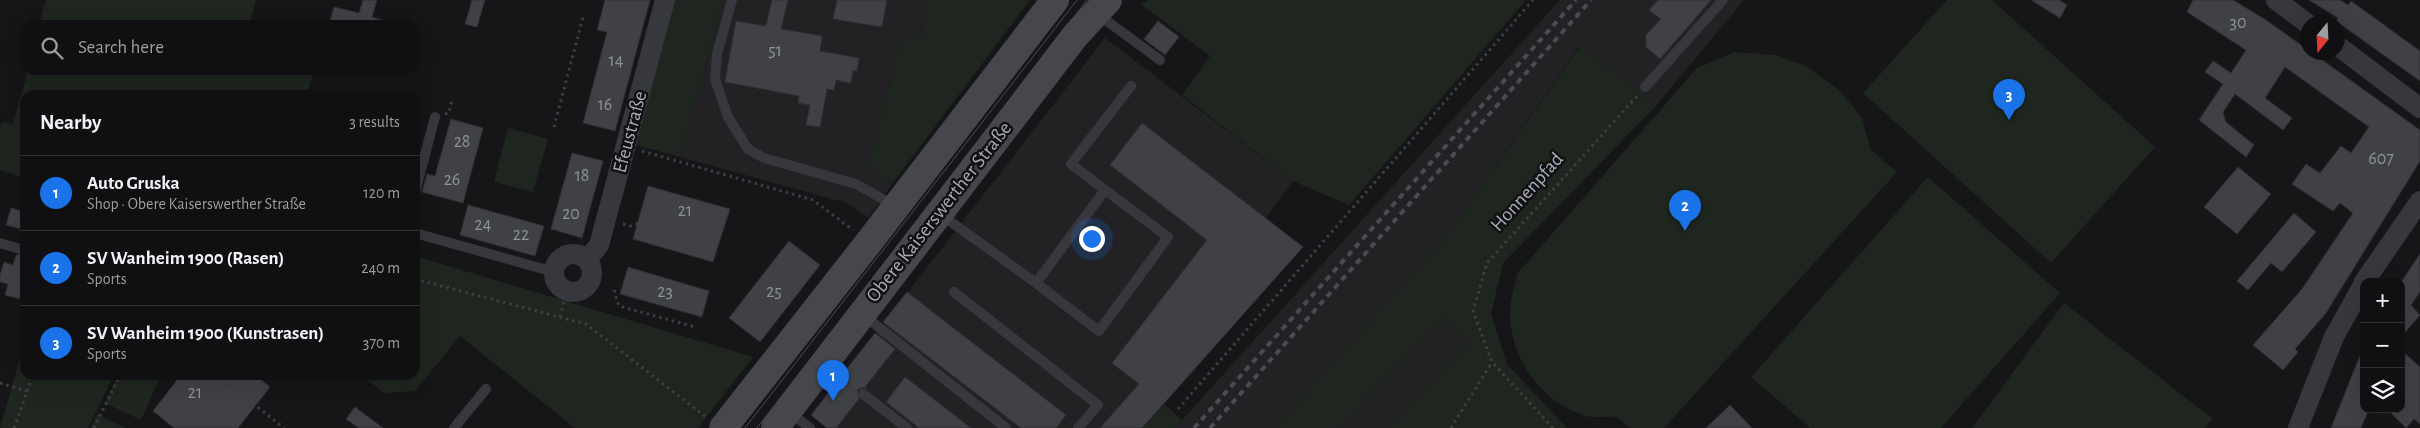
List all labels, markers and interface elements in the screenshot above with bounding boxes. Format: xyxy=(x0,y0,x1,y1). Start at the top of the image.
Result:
house number: 30 xyxy=(2230,14,2246,32)
north arrow xyxy=(2300,15,2345,60)
search box xyxy=(20,20,420,75)
icon: search xyxy=(38,34,66,62)
text: Search here xyxy=(78,38,164,57)
house number: 51 xyxy=(768,42,782,60)
house number: 14 xyxy=(609,52,624,70)
pin: 3 xyxy=(1993,79,2025,120)
street label: Efeustraße xyxy=(609,89,651,175)
house number: 16 xyxy=(598,96,612,114)
text: Nearby xyxy=(40,112,101,133)
text: 3 results xyxy=(349,114,400,130)
street label: Obere Kaiserswerther Straße xyxy=(863,118,1015,306)
house number: 28 xyxy=(454,133,470,151)
street label: Honnenpfad xyxy=(1487,149,1567,235)
house number: 607 xyxy=(2368,150,2394,168)
house number: 18 xyxy=(575,167,589,185)
house number: 26 xyxy=(444,171,460,189)
text: Auto Gruska xyxy=(87,174,180,193)
text: 1 xyxy=(53,185,59,201)
text: 120 m xyxy=(363,185,400,201)
pin: 2 xyxy=(1669,190,1701,231)
text: Shop · Obere Kaiserswerther Straße xyxy=(87,196,306,212)
house number: 21 xyxy=(678,202,692,220)
house number: 20 xyxy=(562,205,580,223)
house number: 24 xyxy=(475,216,492,234)
house number: 22 xyxy=(513,226,529,244)
your location xyxy=(1079,226,1105,252)
text: SV Wanheim 1900 (Rasen) xyxy=(87,249,284,268)
text: 2 xyxy=(52,260,60,276)
text: 240 m xyxy=(361,260,400,276)
text: Sports xyxy=(87,271,127,287)
map controls xyxy=(2360,278,2405,413)
button: + xyxy=(2360,278,2405,323)
house number: 23 xyxy=(657,283,673,301)
house number: 25 xyxy=(766,283,782,301)
button: − xyxy=(2360,323,2405,368)
text: SV Wanheim 1900 (Kunstrasen) xyxy=(87,324,324,343)
text: 3 xyxy=(53,335,59,351)
text: 370 m xyxy=(363,335,400,351)
text: Sports xyxy=(87,346,127,362)
pin: 1 xyxy=(817,360,849,401)
button: layers xyxy=(2360,368,2405,413)
house number: 21 xyxy=(188,384,202,402)

